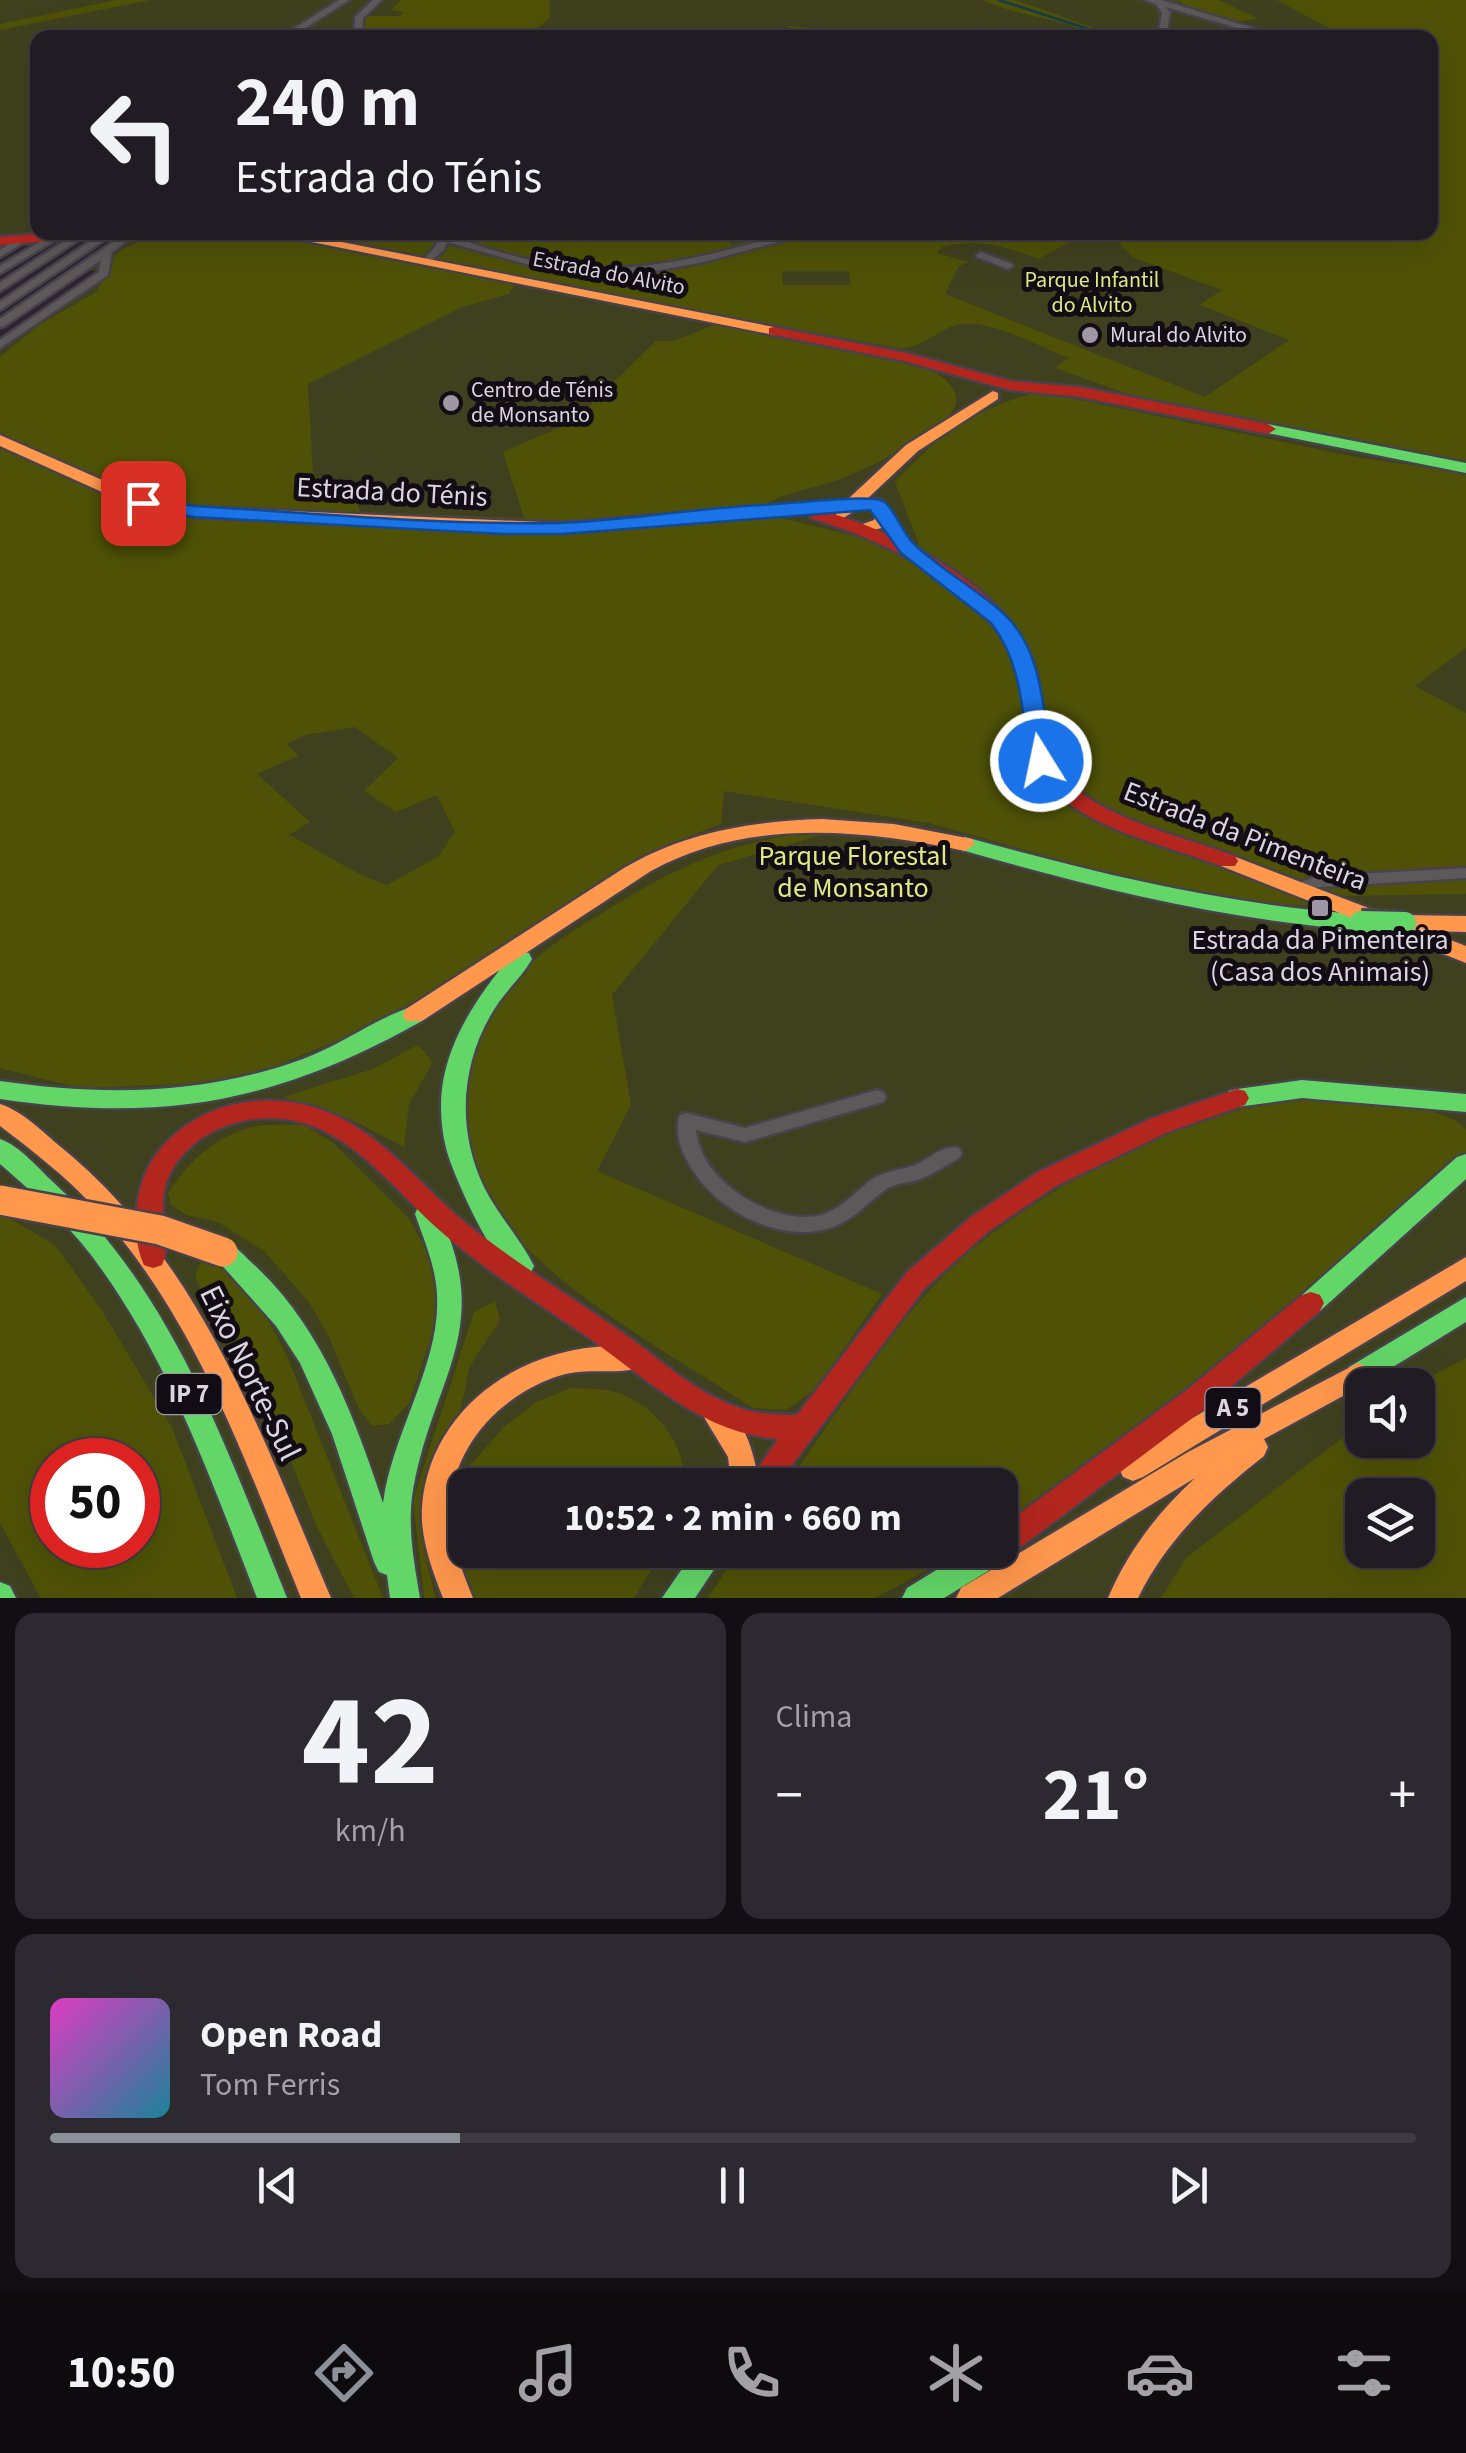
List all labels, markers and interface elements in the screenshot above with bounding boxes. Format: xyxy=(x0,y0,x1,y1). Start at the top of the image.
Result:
text: 240 m xyxy=(235,53,420,153)
icon: left xyxy=(70,70,200,200)
text: Estrada do Ténis xyxy=(235,146,542,210)
street label: Estrada do Alvito xyxy=(530,243,688,303)
park label: Parque Infantil do Alvito xyxy=(1025,264,1159,321)
place label: Mural do Alvito xyxy=(1110,319,1247,351)
marker: Mural do Alvito xyxy=(1079,324,1101,346)
place label: Centro de Ténis de Monsanto xyxy=(471,374,613,431)
marker: Centro de Ténis de Monsanto xyxy=(440,392,462,414)
pin xyxy=(101,461,186,546)
street label: Estrada do Ténis xyxy=(296,467,488,517)
icon: arrive xyxy=(116,476,171,531)
position arrow xyxy=(989,709,1093,813)
street label: Estrada da Pimenteira xyxy=(1118,771,1372,901)
park label: Parque Florestal de Monsanto xyxy=(758,836,948,908)
marker: Estrada da Pimenteira (Casa dos Animais) xyxy=(1309,897,1331,919)
place label: Estrada da Pimenteira (Casa dos Animais) xyxy=(1191,920,1449,992)
street label: Eixo Norte-Sul xyxy=(188,1278,312,1468)
map controls xyxy=(1345,1368,1435,1568)
button: sound xyxy=(1345,1368,1435,1458)
road number: IP 7 xyxy=(156,1374,222,1414)
road number: A 5 xyxy=(1206,1388,1260,1428)
speed limit sign: 50 xyxy=(30,1438,160,1568)
button: layers xyxy=(1345,1478,1435,1568)
text: 10:52 · 2 min · 660 m xyxy=(564,1491,902,1545)
text: 42 xyxy=(302,1650,439,1835)
text: Clima xyxy=(776,1694,852,1740)
text: 21° xyxy=(1042,1742,1149,1849)
text: − xyxy=(776,1757,803,1835)
text: + xyxy=(1389,1757,1416,1835)
text: km/h xyxy=(335,1808,406,1854)
text: Open Road xyxy=(200,2008,382,2062)
text: Tom Ferris xyxy=(200,2062,340,2108)
icon: previous xyxy=(250,2158,305,2213)
icon: pause xyxy=(705,2158,760,2213)
icon: next xyxy=(1161,2158,1216,2213)
icon: directions xyxy=(309,2338,379,2408)
icon: music xyxy=(513,2338,583,2408)
icon: phone xyxy=(717,2338,787,2408)
icon: climate xyxy=(921,2338,991,2408)
icon: car xyxy=(1125,2338,1195,2408)
icon: filters xyxy=(1329,2338,1399,2408)
text: 10:50 xyxy=(67,2341,176,2405)

